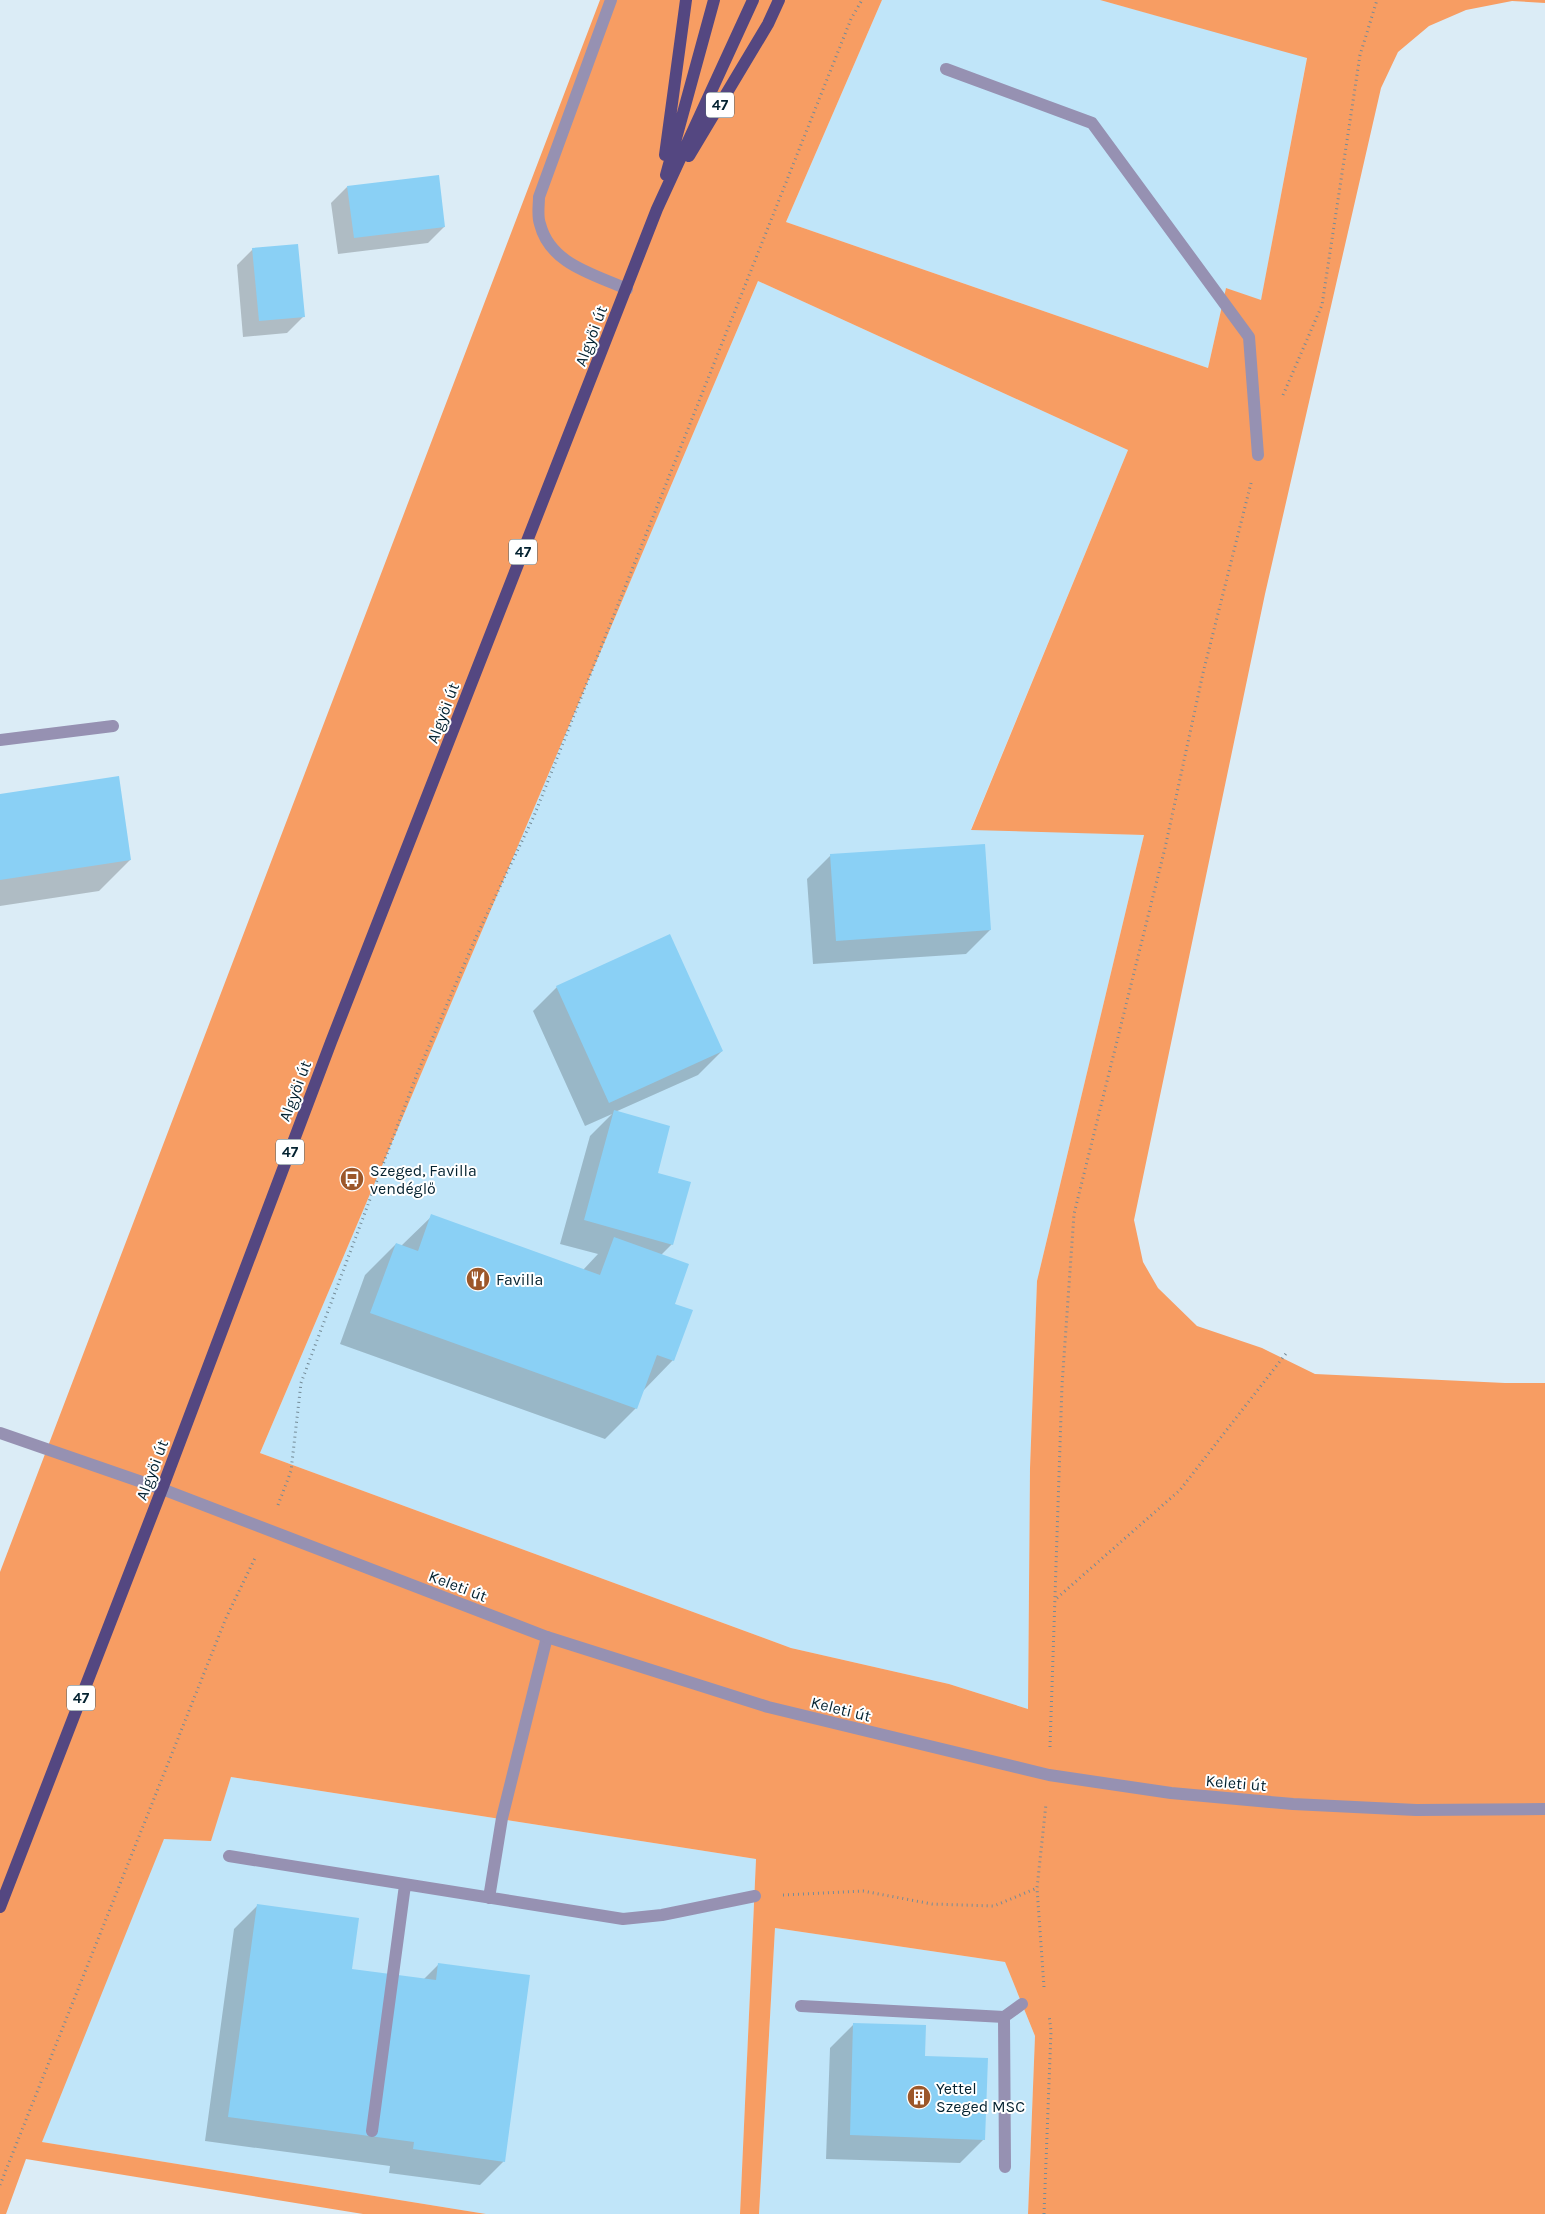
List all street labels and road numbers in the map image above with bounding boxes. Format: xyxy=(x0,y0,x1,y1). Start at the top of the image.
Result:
road number: 47 xyxy=(706,92,734,118)
street label: Algyői út xyxy=(571,303,611,369)
road number: 47 xyxy=(509,540,537,564)
street label: Algyői út xyxy=(423,680,463,746)
street label: Algyői út xyxy=(275,1058,315,1124)
road number: 47 xyxy=(276,1140,304,1164)
street label: Algyői út xyxy=(132,1437,172,1503)
street label: Keleti út xyxy=(426,1566,490,1606)
road number: 47 xyxy=(67,1686,95,1710)
street label: Keleti út xyxy=(809,1692,873,1726)
street label: Keleti út xyxy=(1205,1771,1267,1795)

